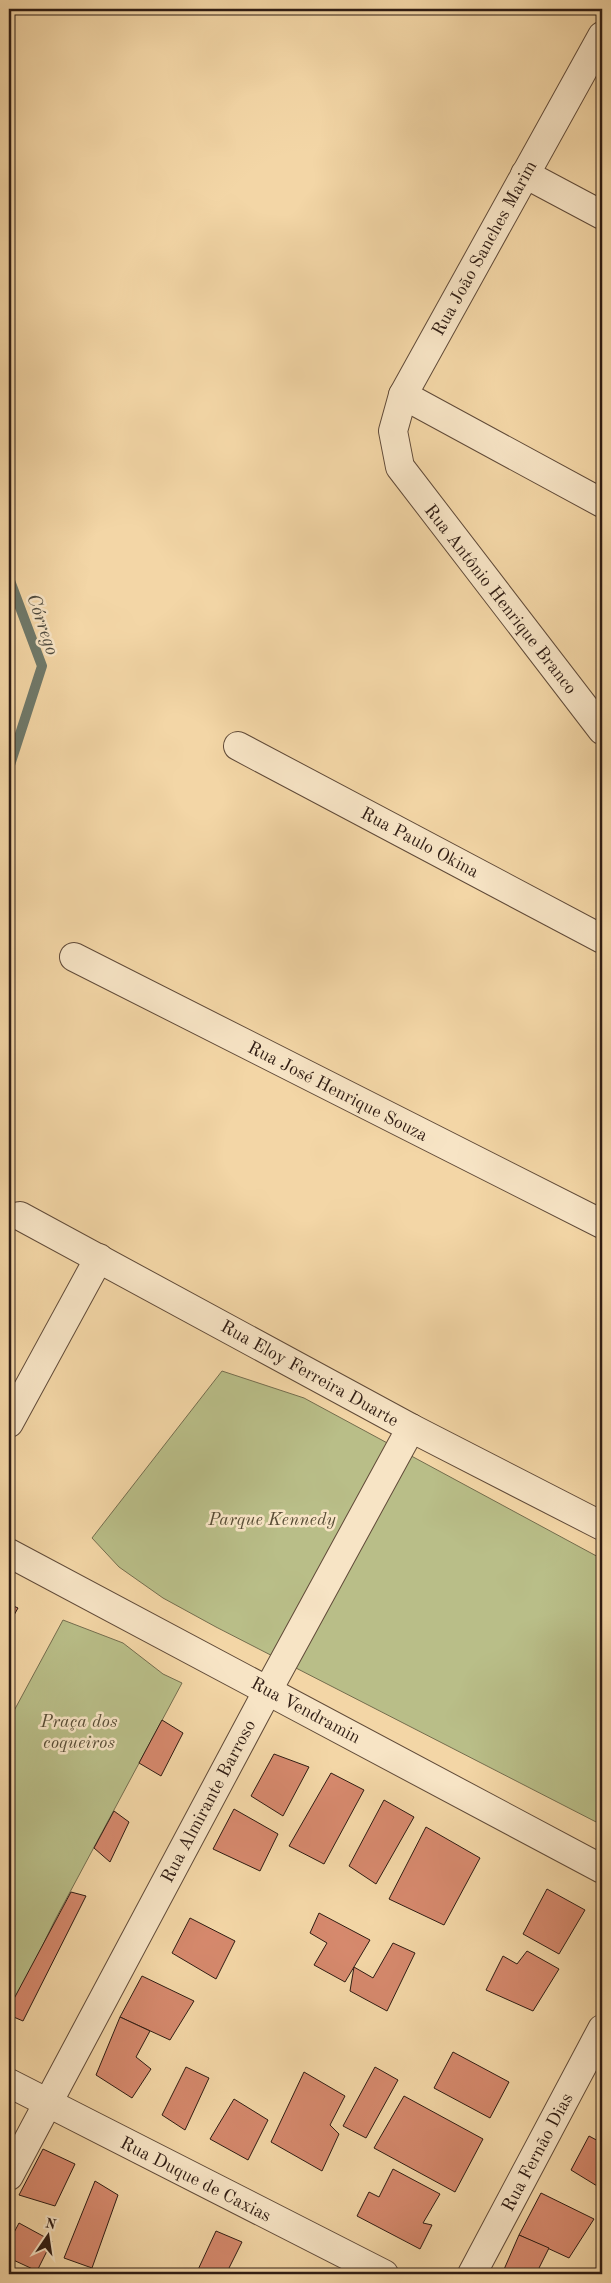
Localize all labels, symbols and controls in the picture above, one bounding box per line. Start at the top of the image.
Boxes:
street label: Rua João Sanches Marim [429,158,540,339]
street label: Rua Antônio Henrique Branco [421,501,580,698]
water label: Córrego [22,592,61,658]
street label: Rua Paulo Okina [358,804,482,882]
street label: Rua José Henrique Souza [245,1039,430,1145]
street label: Rua Eloy Ferreira Duarte [218,1317,401,1430]
park label: Parque Kennedy [207,1511,336,1529]
street label: Rua Vendramin [248,1675,363,1747]
park label: Praça dos coqueiros [40,1713,118,1752]
street label: Rua Almirante Barroso [158,1717,259,1886]
street label: Rua Fernão Dias [499,2090,577,2215]
street label: Rua Duque de Caxias [117,2134,274,2226]
north arrow [22,2210,72,2260]
text: N [44,2216,58,2232]

